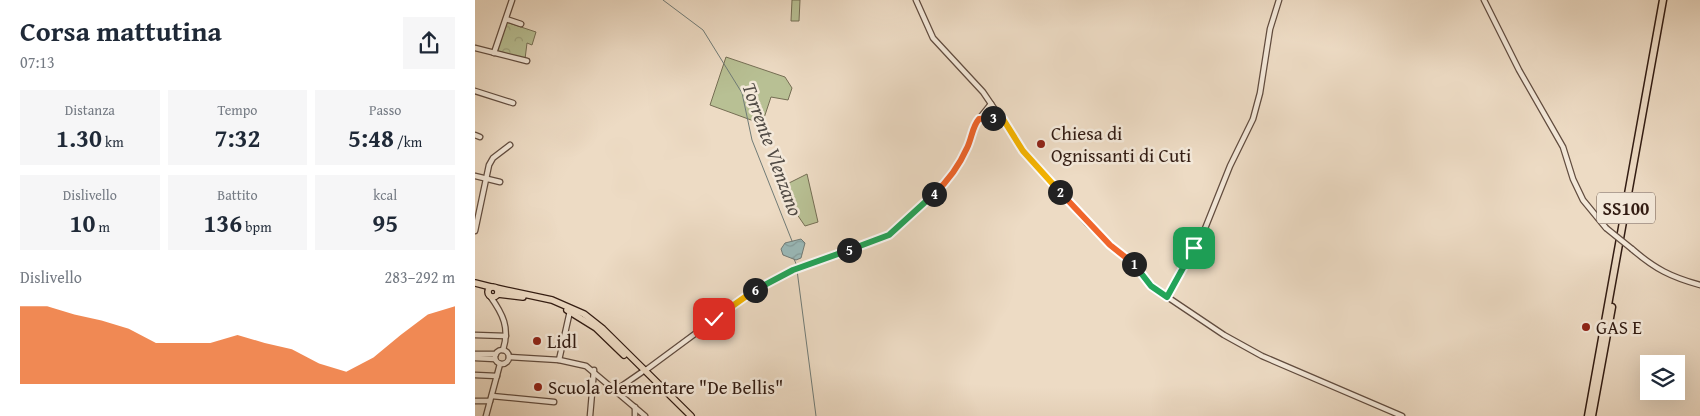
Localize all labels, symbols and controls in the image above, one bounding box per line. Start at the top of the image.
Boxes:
text: Corsa mattutina [20,10,222,51]
button: share [403,17,455,69]
text: 07:13 [20,50,55,74]
water label: Torrente Vlenzano [735,78,811,220]
text: Distanza [65,100,115,120]
text: Tempo [217,100,258,120]
text: Passo [369,100,401,120]
pin: 3 [981,106,1005,130]
text: 3 [990,108,997,128]
place label: Chiesa di Ognissanti di Cuti [1051,119,1191,169]
text: 1.30 [56,120,102,156]
text: 7:32 [215,120,260,156]
text: 5:48 [348,120,394,156]
text: km [102,132,124,152]
text: /km [394,132,422,152]
marker: Chiesa di Ognissanti di Cuti [1035,138,1047,150]
pin: 2 [1047,180,1073,204]
pin: 4 [921,182,947,206]
text: 2 [1057,182,1064,202]
text: 4 [931,184,938,204]
text: Dislivello [63,185,117,205]
text: Battito [217,185,258,205]
text: kcal [373,185,397,205]
road number: SS100 [1597,192,1655,224]
text: 10 [70,205,96,241]
text: 136 [203,205,242,241]
text: 95 [372,205,398,241]
text: m [96,217,110,237]
text: bpm [242,217,272,237]
pin [1173,227,1215,269]
icon: arrive [1180,234,1208,262]
pin: 5 [837,238,861,262]
text: 5 [846,240,853,260]
pin: 1 [1121,252,1147,276]
text: 1 [1131,254,1138,274]
text: Dislivello [20,265,82,289]
text: 283–292 m [385,265,455,289]
pin: 6 [743,278,767,302]
text: 6 [752,280,759,300]
pin [693,298,735,340]
icon: check [700,305,728,333]
place label: GAS E [1596,313,1642,341]
marker: GAS E [1580,321,1592,333]
place label: Lidl [547,327,577,355]
marker: Lidl [531,335,543,347]
map controls [1640,355,1685,400]
button: layers [1640,355,1685,400]
place label: Scuola elementare "De Bellis" [548,373,783,401]
marker: Scuola elementare "De Bellis" [532,381,544,393]

